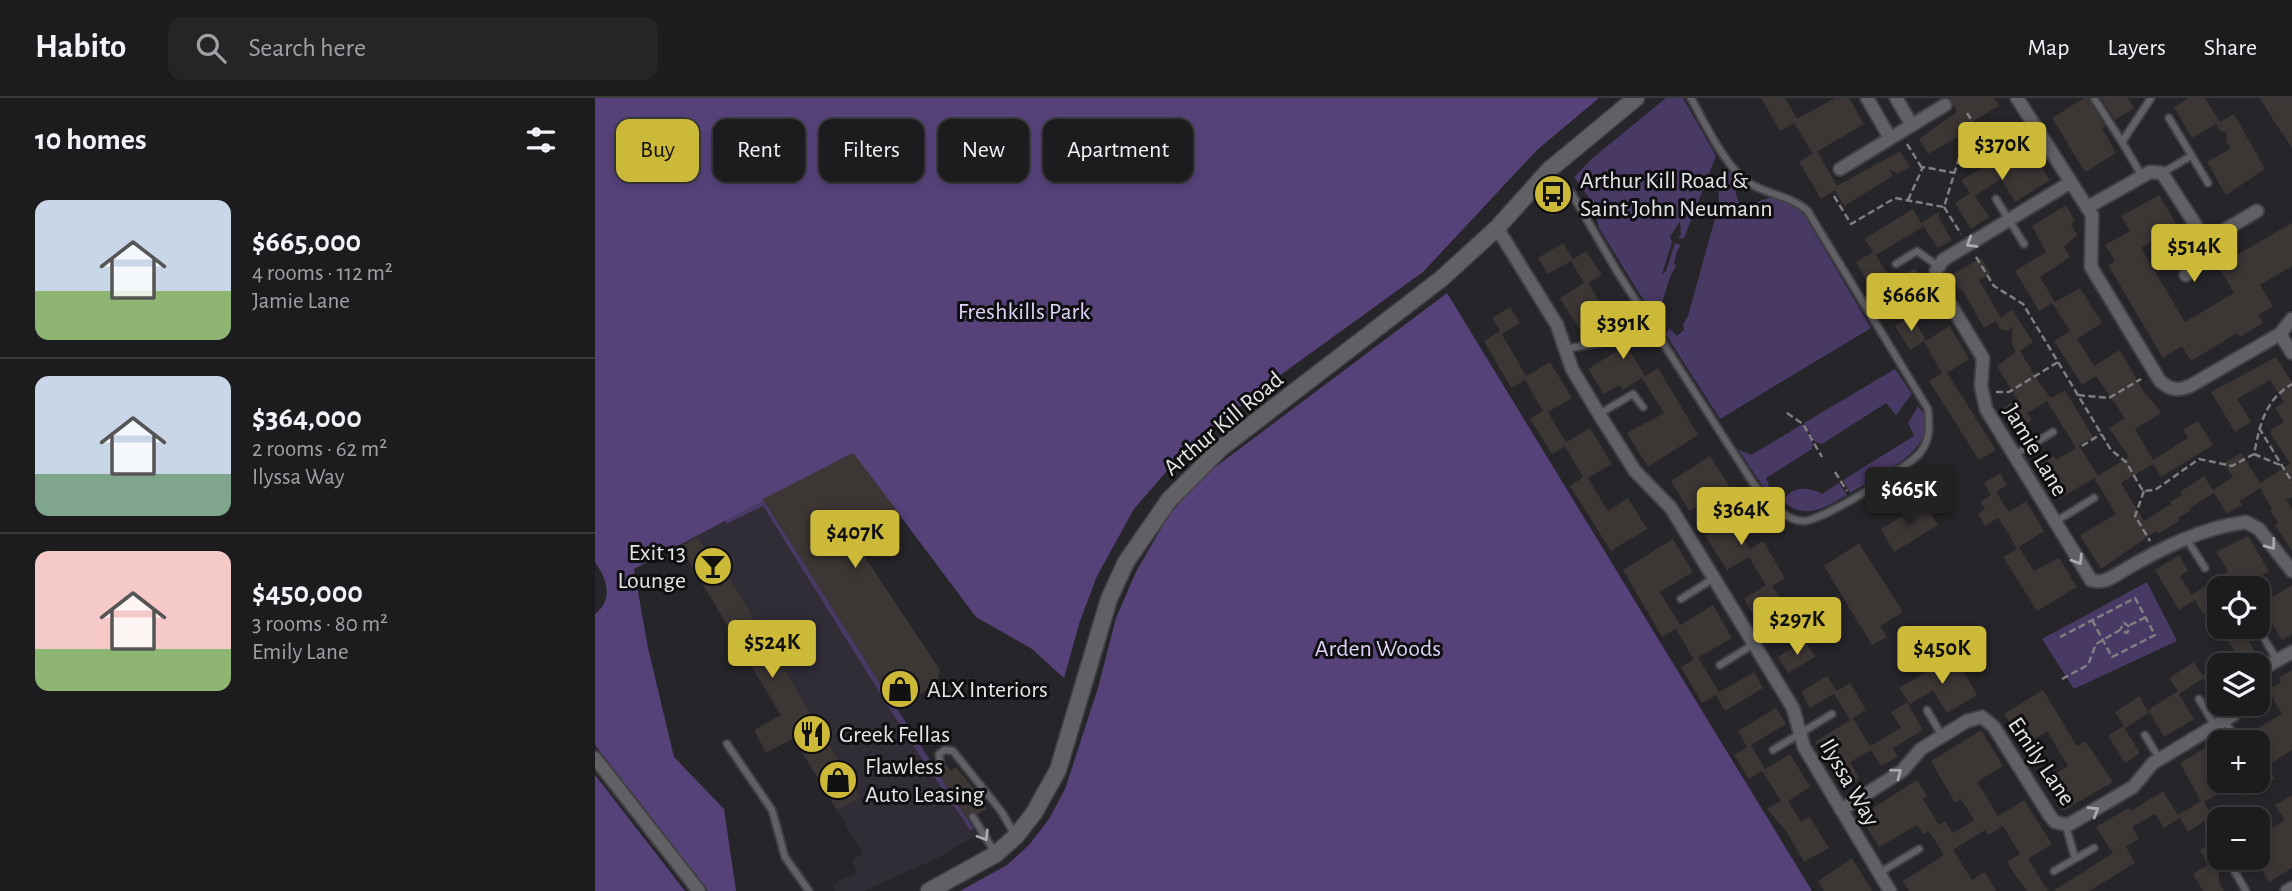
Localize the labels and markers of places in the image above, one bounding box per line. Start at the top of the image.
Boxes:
pin: $370K [1953,122,2051,182]
place label: Arthur Kill Road & Saint John Neumann [1580,169,1773,221]
bus stop icon: Arthur Kill Road & Saint John Neumann [1532,173,1574,215]
pin: $514K [2145,225,2243,284]
pin: $666K [1862,274,1960,333]
pin: $391K [1574,302,1672,361]
pin: $665K [1860,468,1958,527]
pin: $364K [1692,488,1790,547]
pin: $407K [806,510,904,570]
place label: Exit 13 Lounge [617,541,686,593]
bar icon: Exit 13 Lounge [692,545,734,587]
pin: $297K [1748,598,1846,657]
pin: $524K [723,620,821,680]
pin: $450K [1893,626,1991,686]
shop icon: ALX Interiors [879,668,921,710]
place label: ALX Interiors [927,678,1048,702]
restaurant icon: Greek Fellas [791,713,833,755]
place label: Greek Fellas [839,723,950,747]
place label: Flawless Auto Leasing [865,755,985,807]
shop icon: Flawless Auto Leasing [817,759,859,801]

